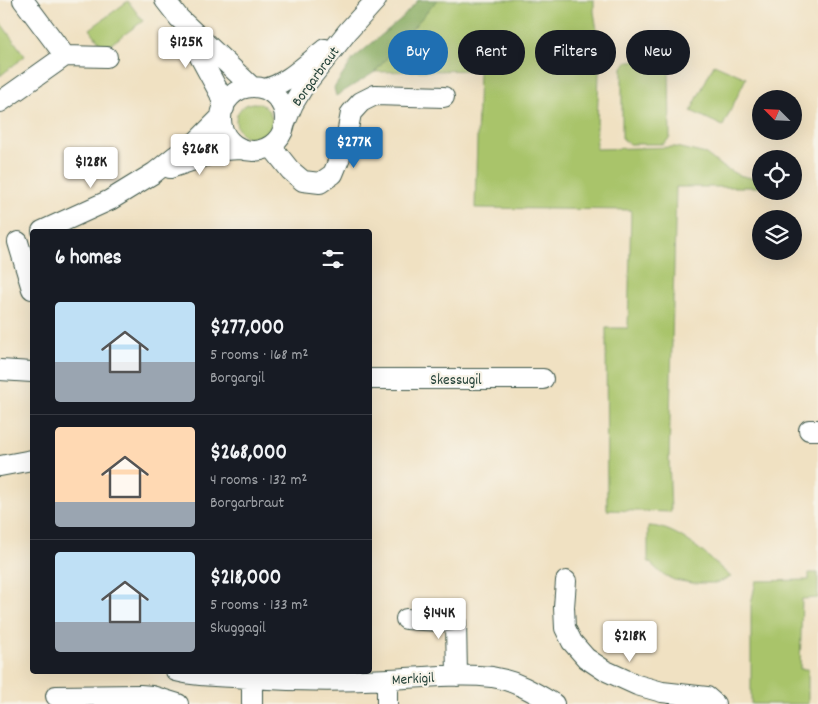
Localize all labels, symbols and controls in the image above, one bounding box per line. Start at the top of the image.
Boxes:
pin: $125K [151,27,221,69]
chip: Buy [388,30,448,75]
chip: Rent [458,30,525,75]
chip: Filters [535,30,616,75]
chip: New [626,30,690,75]
text: $125K [169,31,203,54]
street label: Borgarbraut [287,42,346,112]
north arrow [752,90,802,140]
map controls [752,90,802,260]
pin: $277K [319,126,389,169]
text: $277K [337,131,371,154]
pin: $268K [165,134,235,176]
text: $268K [182,138,218,161]
pin: $128K [56,146,126,189]
button: locate [752,150,802,200]
text: $128K [75,151,107,174]
button: layers [752,210,802,260]
text: 6 homes [55,244,122,274]
icon: filters [319,245,347,273]
text: $277,000 [210,314,284,344]
icon: home [95,322,155,382]
text: 5 rooms · 168 m² [210,344,308,367]
text: Borgargil [210,367,265,390]
street label: Skessugil [430,370,482,392]
text: $268,000 [210,439,287,469]
icon: home [95,447,155,507]
text: 4 rooms · 132 m² [210,469,307,492]
text: Borgarbraut [210,492,284,515]
text: $218,000 [210,564,281,594]
icon: home [95,572,155,632]
text: 5 rooms · 133 m² [210,594,308,617]
pin: $144K [404,598,474,640]
text: $144K [423,602,455,625]
text: Skuggagil [210,617,266,640]
pin: $218K [595,620,665,663]
text: $218K [614,625,646,648]
street label: Merkigil [391,668,435,692]

